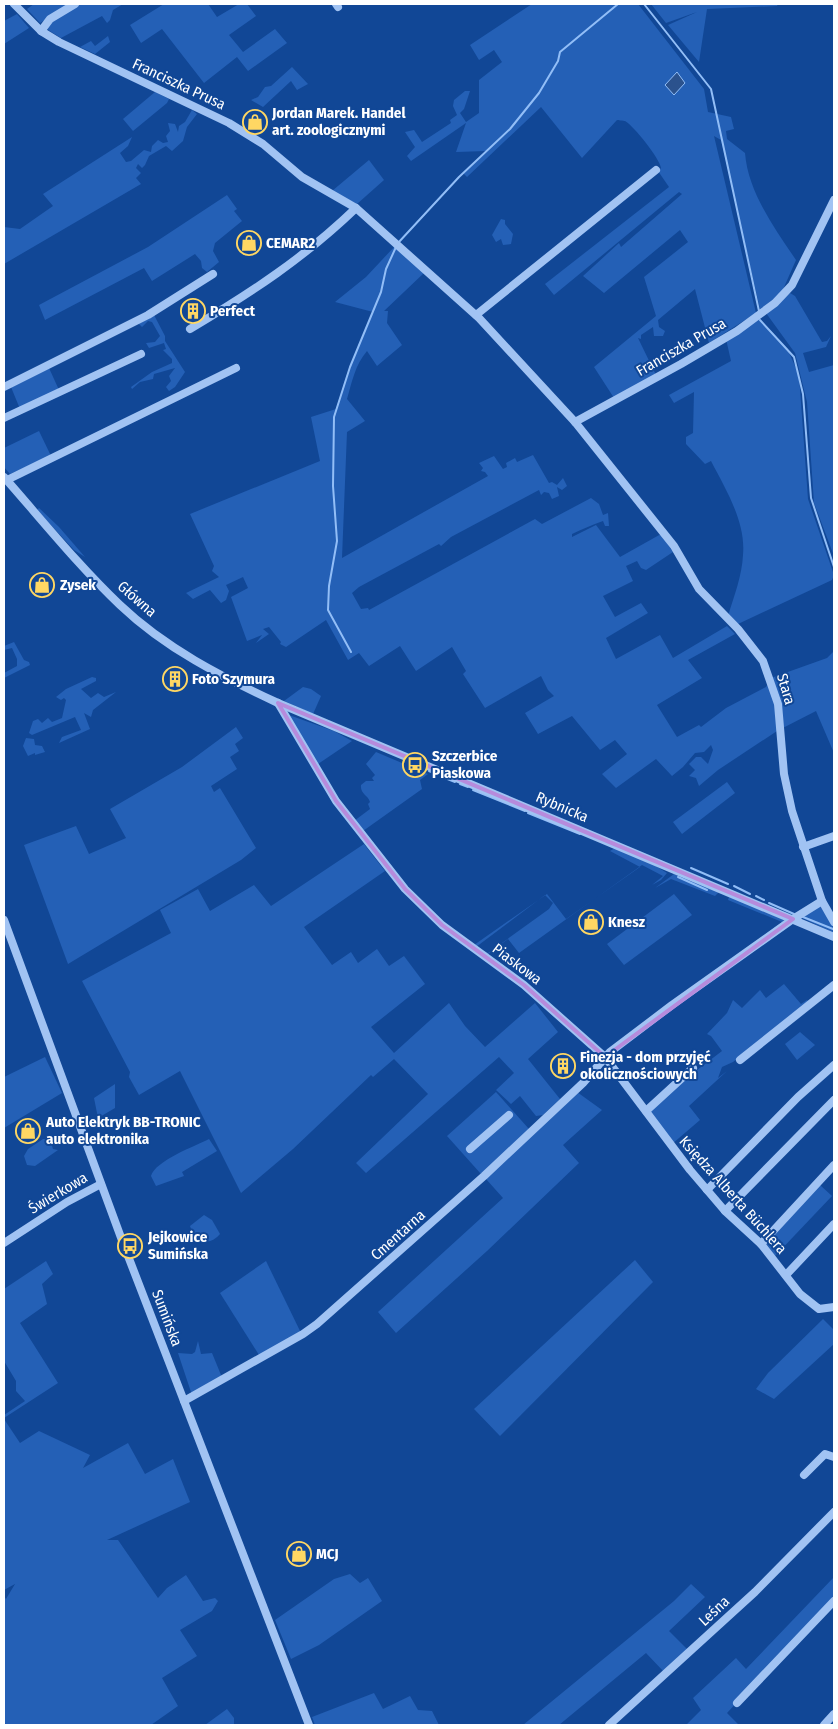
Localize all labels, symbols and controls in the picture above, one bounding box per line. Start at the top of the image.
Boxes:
street label: Franciszka Prusa [130,55,228,113]
place label: Jordan Marek. Handel art. zoologicznymi [271,104,406,139]
shop icon: Jordan Marek. Handel art. zoologicznymi [242,109,268,135]
shop icon: CEMAR2 [236,230,262,256]
place label: CEMAR2 [266,234,315,252]
building icon: Perfect [180,298,206,324]
place label: Perfect [210,302,256,320]
street label: Franciszka Prusa [633,314,729,380]
shop icon: Zysek [29,572,55,598]
place label: Zysek [60,576,96,594]
street label: Główna [114,577,160,621]
building icon: Foto Szymura [162,666,188,692]
place label: Foto Szymura [192,670,276,688]
street label: Stara [773,671,799,707]
place label: Szczerbice Piaskowa [432,747,498,782]
bus stop icon: Szczerbice Piaskowa [402,752,428,778]
street label: Rybnicka [533,788,591,826]
shop icon: Knesz [578,909,604,935]
place label: Knesz [608,913,646,931]
street label: Piaskowa [489,940,545,988]
place label: Finezja - dom przyjęć okolicznościowych [580,1048,711,1083]
building icon: Finezja - dom przyjęć okolicznościowych [550,1053,576,1079]
place label: Auto Elektryk BB-TRONIC auto elektronika [45,1113,201,1148]
shop icon: Auto Elektryk BB-TRONIC auto elektronika [15,1118,41,1144]
street label: Księdza Alberta Büchlera [675,1132,791,1258]
street label: Świerkowa [25,1168,91,1218]
street label: Cmentarna [367,1206,429,1264]
place label: Jejkowice Sumińska [147,1228,209,1263]
bus stop icon: Jejkowice Sumińska [117,1233,143,1259]
street label: Sumińska [148,1287,186,1349]
shop icon: MCJ [286,1541,312,1567]
place label: MCJ [316,1545,339,1563]
street label: Leśna [695,1592,733,1630]

